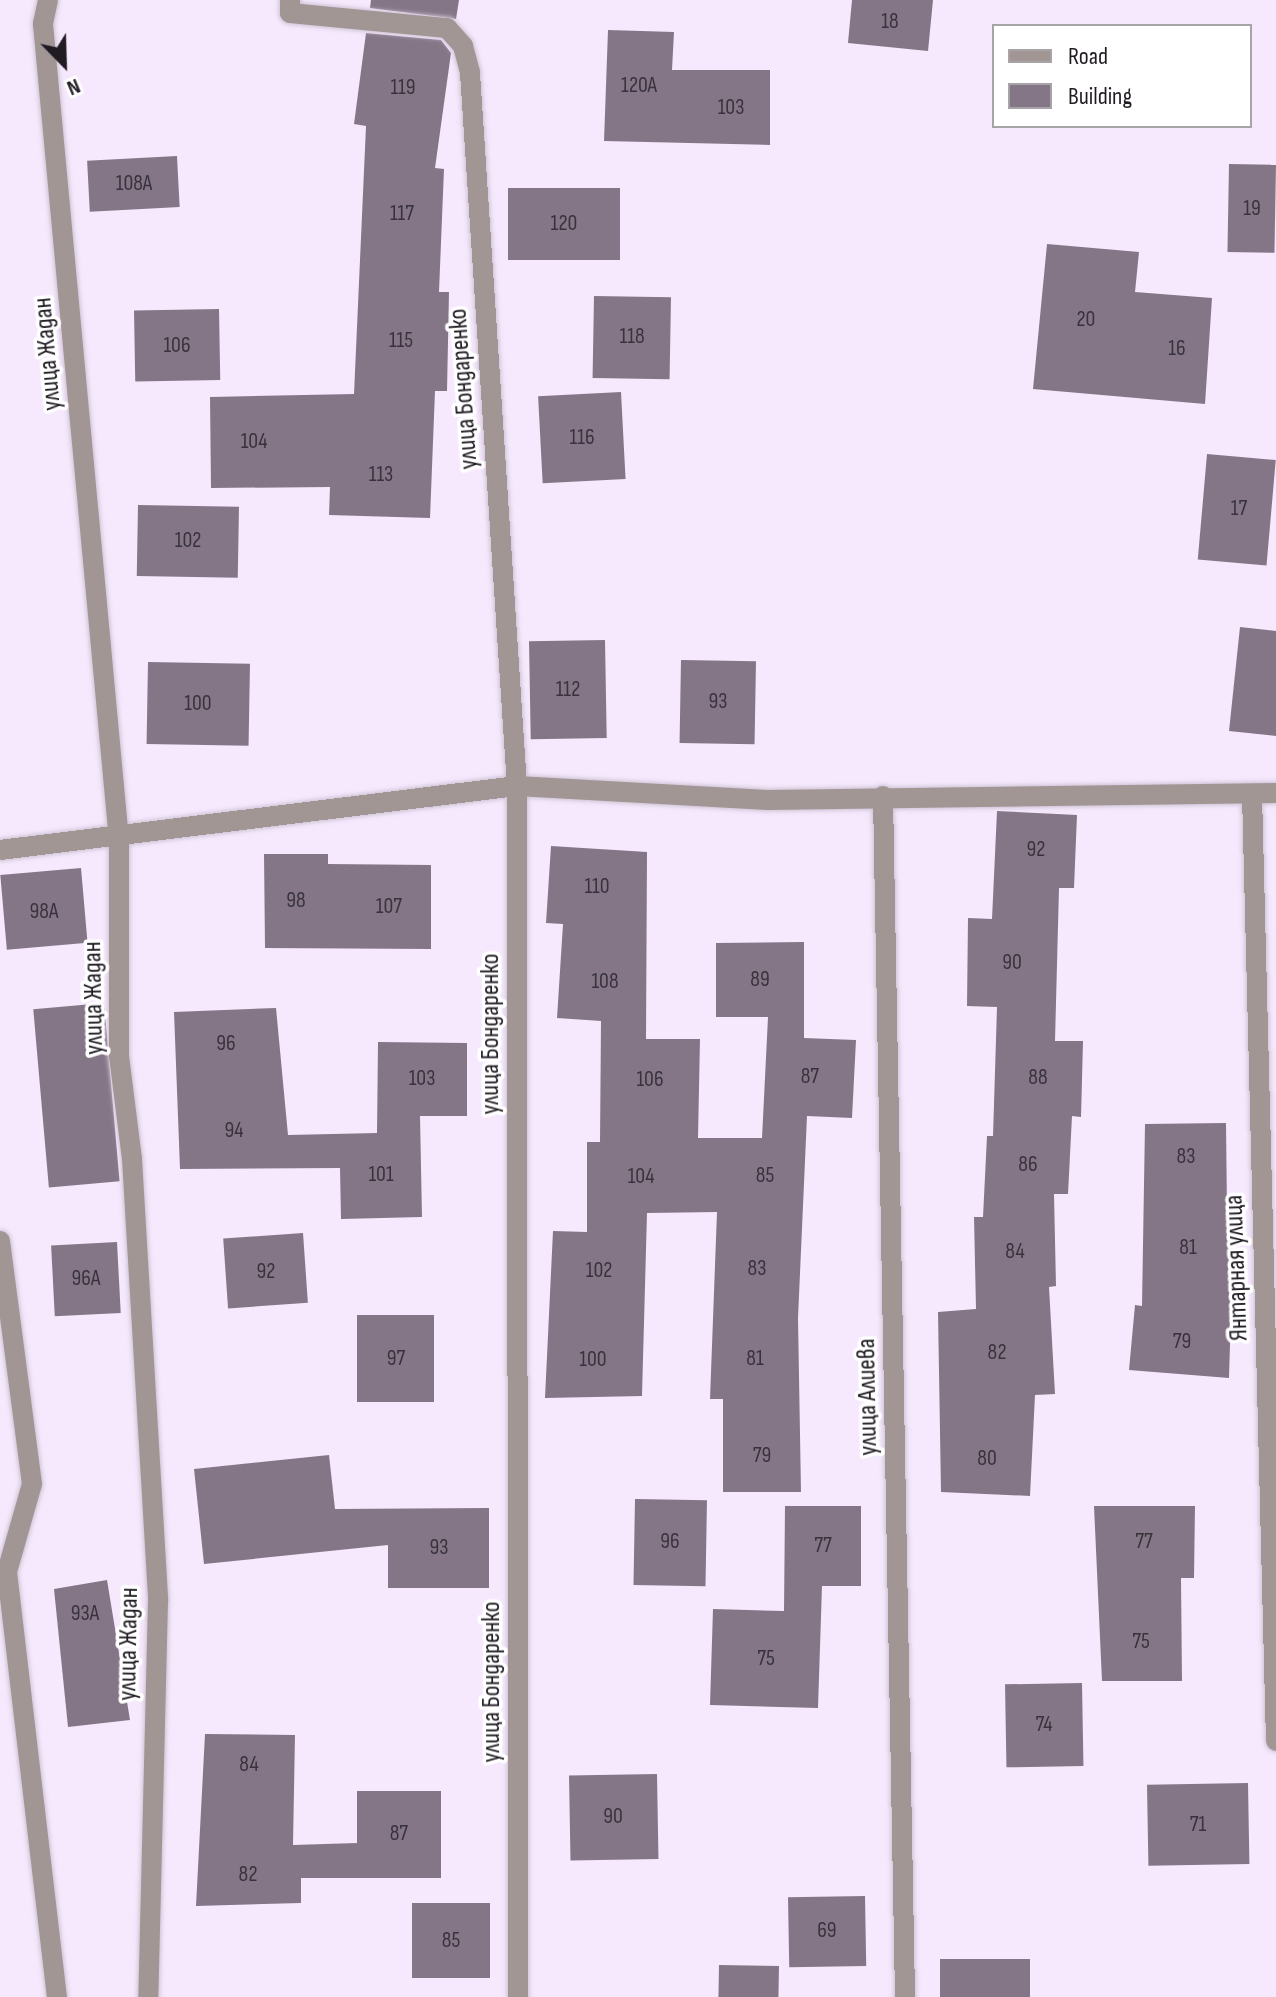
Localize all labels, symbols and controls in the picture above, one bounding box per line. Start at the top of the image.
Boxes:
house number: 18 [881,9,899,35]
north arrow [24,24,104,104]
legend [992,24,1252,128]
text: Road [1068,42,1108,71]
text: N [63,72,84,101]
house number: 120А [621,73,657,99]
house number: 119 [390,75,416,101]
text: Building [1068,82,1132,111]
house number: 103 [718,95,744,121]
house number: 108А [116,171,152,197]
house number: 19 [1243,196,1261,222]
house number: 117 [390,201,414,227]
house number: 120 [551,211,577,237]
street label: улица Жадан [28,296,68,412]
house number: 20 [1077,307,1095,333]
street label: улица Бондаренко [443,308,485,470]
house number: 118 [619,324,645,350]
house number: 115 [389,328,413,354]
house number: 106 [163,333,191,359]
house number: 16 [1168,336,1186,362]
house number: 116 [569,425,595,451]
house number: 104 [241,429,267,455]
house number: 113 [369,462,393,488]
house number: 17 [1231,496,1247,522]
house number: 102 [175,528,201,554]
house number: 112 [556,677,580,703]
house number: 93 [709,689,727,715]
house number: 100 [184,691,212,717]
house number: 92 [1027,837,1045,863]
house number: 110 [584,874,610,900]
house number: 98 [286,888,306,914]
house number: 107 [376,894,402,920]
house number: 98А [30,899,58,925]
street label: улица Жадан [77,941,111,1055]
house number: 90 [1002,950,1022,976]
street label: улица Бондаренко [475,953,507,1115]
house number: 89 [750,967,770,993]
house number: 108 [591,969,619,995]
house number: 96 [216,1031,236,1057]
house number: 87 [801,1064,819,1090]
house number: 88 [1028,1065,1048,1091]
house number: 103 [409,1066,435,1092]
house number: 106 [636,1067,664,1093]
house number: 94 [225,1118,243,1144]
house number: 83 [1177,1144,1195,1170]
house number: 86 [1018,1152,1038,1178]
house number: 101 [368,1162,394,1188]
house number: 85 [756,1163,774,1189]
house number: 104 [628,1164,654,1190]
street label: Янтарная улица [1219,1194,1255,1342]
house number: 81 [1179,1235,1197,1261]
house number: 84 [1005,1239,1025,1265]
house number: 83 [748,1256,766,1282]
house number: 102 [586,1258,612,1284]
house number: 92 [257,1259,275,1285]
house number: 96А [72,1266,100,1292]
house number: 79 [1173,1329,1191,1355]
street label: улица Алиева [851,1338,885,1456]
house number: 82 [987,1340,1007,1366]
house number: 97 [387,1346,405,1372]
house number: 81 [746,1346,764,1372]
house number: 100 [579,1347,607,1373]
house number: 79 [753,1443,771,1469]
house number: 80 [977,1446,997,1472]
house number: 96 [660,1529,680,1555]
house number: 77 [1135,1529,1153,1555]
house number: 77 [814,1533,832,1559]
house number: 93 [430,1535,448,1561]
street label: улица Жадан [112,1587,146,1701]
house number: 93А [71,1601,99,1627]
street label: улица Бондаренко [476,1601,508,1763]
house number: 75 [1132,1629,1150,1655]
house number: 75 [757,1646,775,1672]
house number: 74 [1036,1712,1052,1738]
house number: 84 [239,1752,259,1778]
house number: 90 [603,1804,623,1830]
house number: 71 [1190,1812,1206,1838]
house number: 87 [390,1821,408,1847]
house number: 82 [238,1862,258,1888]
house number: 69 [817,1918,837,1944]
house number: 85 [442,1928,460,1954]

